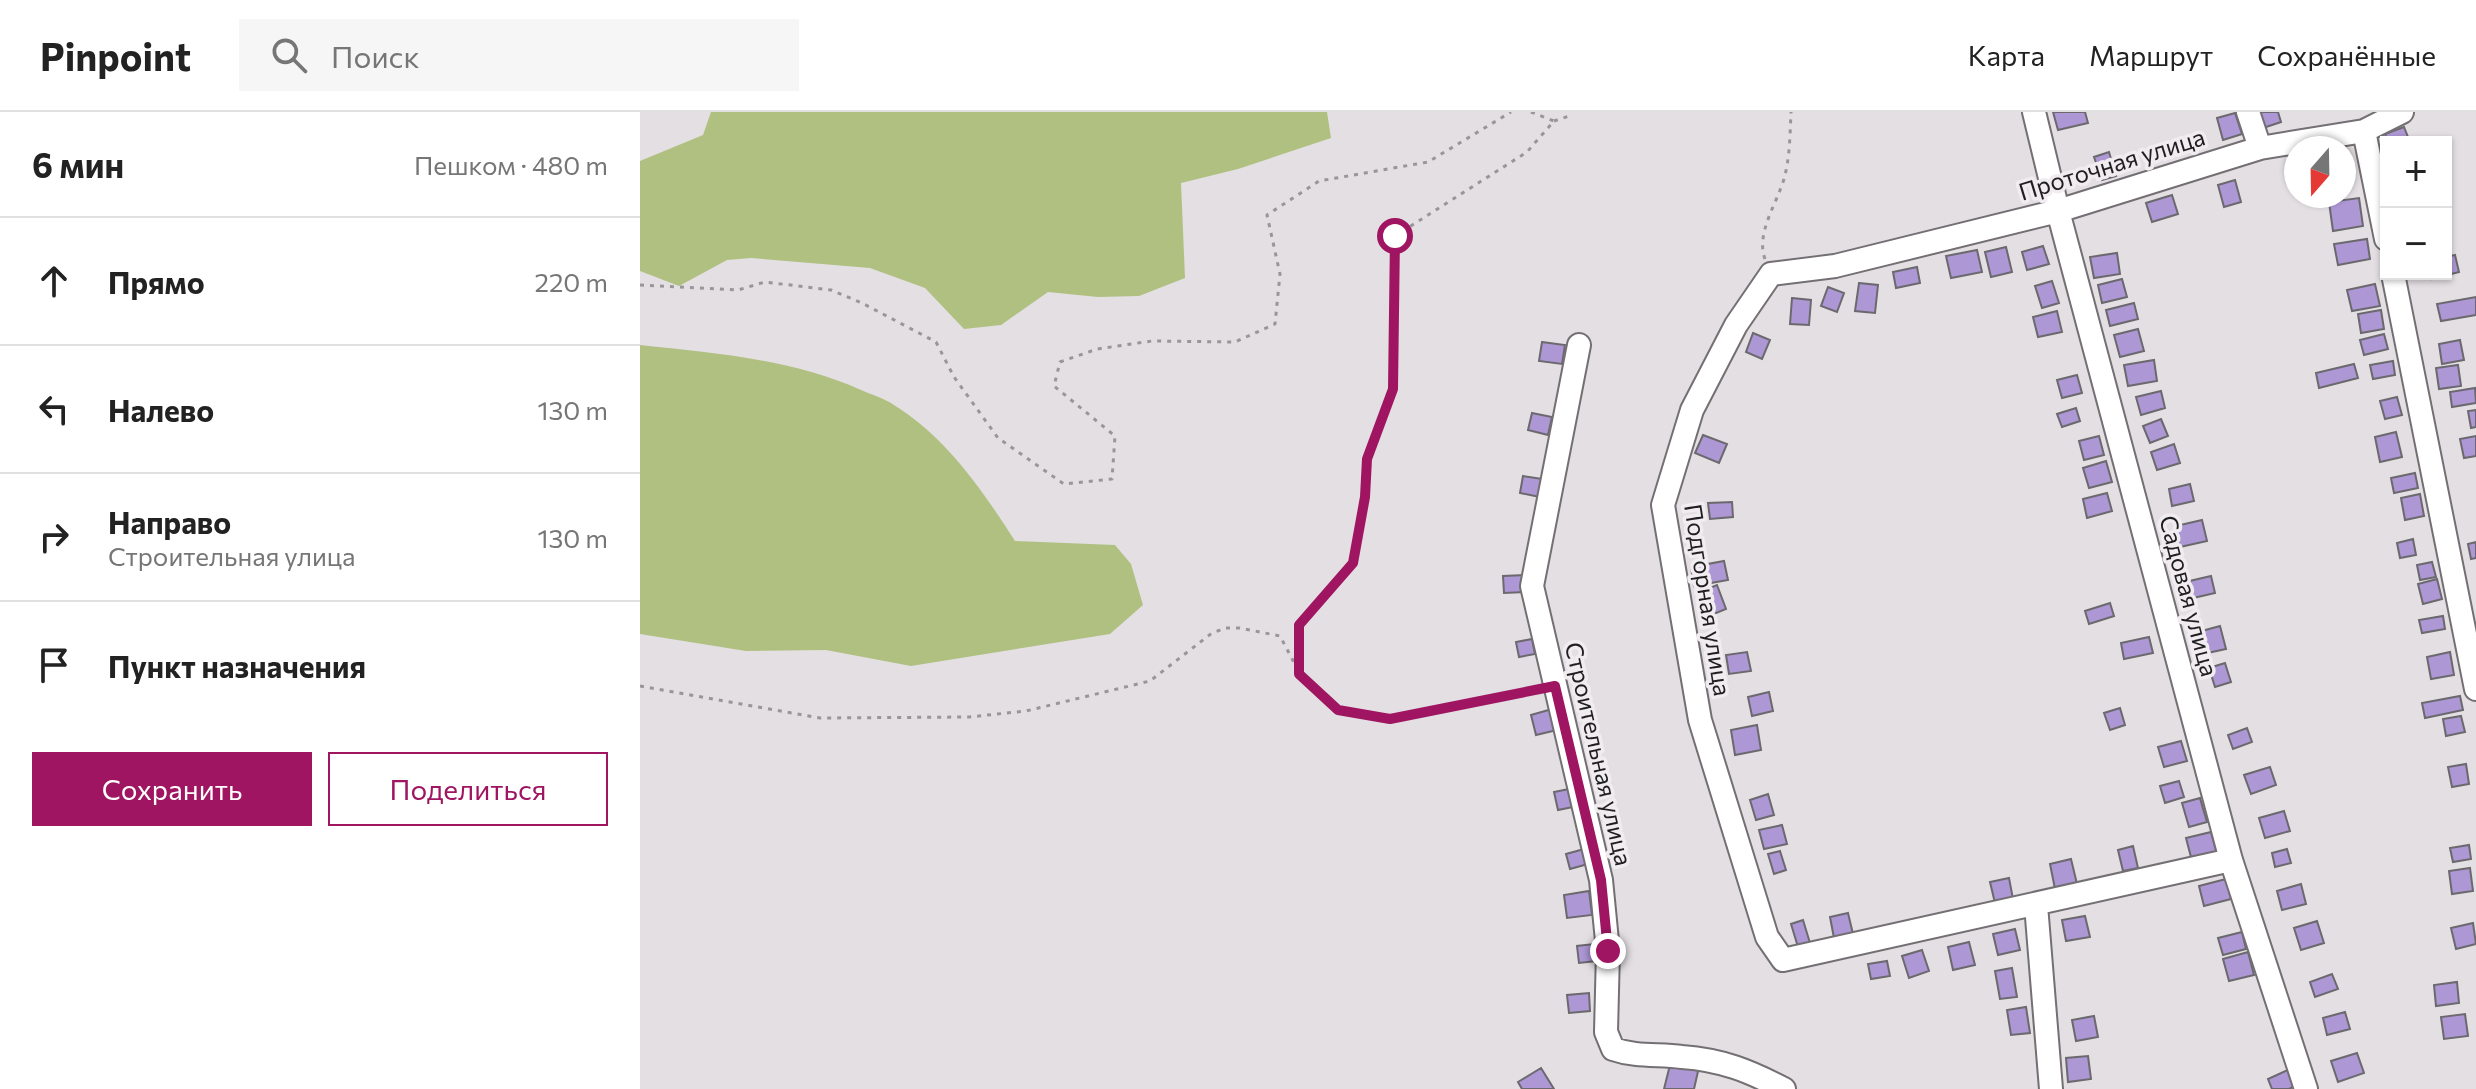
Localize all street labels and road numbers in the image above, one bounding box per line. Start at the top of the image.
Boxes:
street label: Проточная улица [2015,121,2208,206]
street label: Подгорная улица [1679,502,1738,698]
street label: Садовая улица [2154,512,2225,679]
street label: Строительная улица [1560,639,1639,868]

